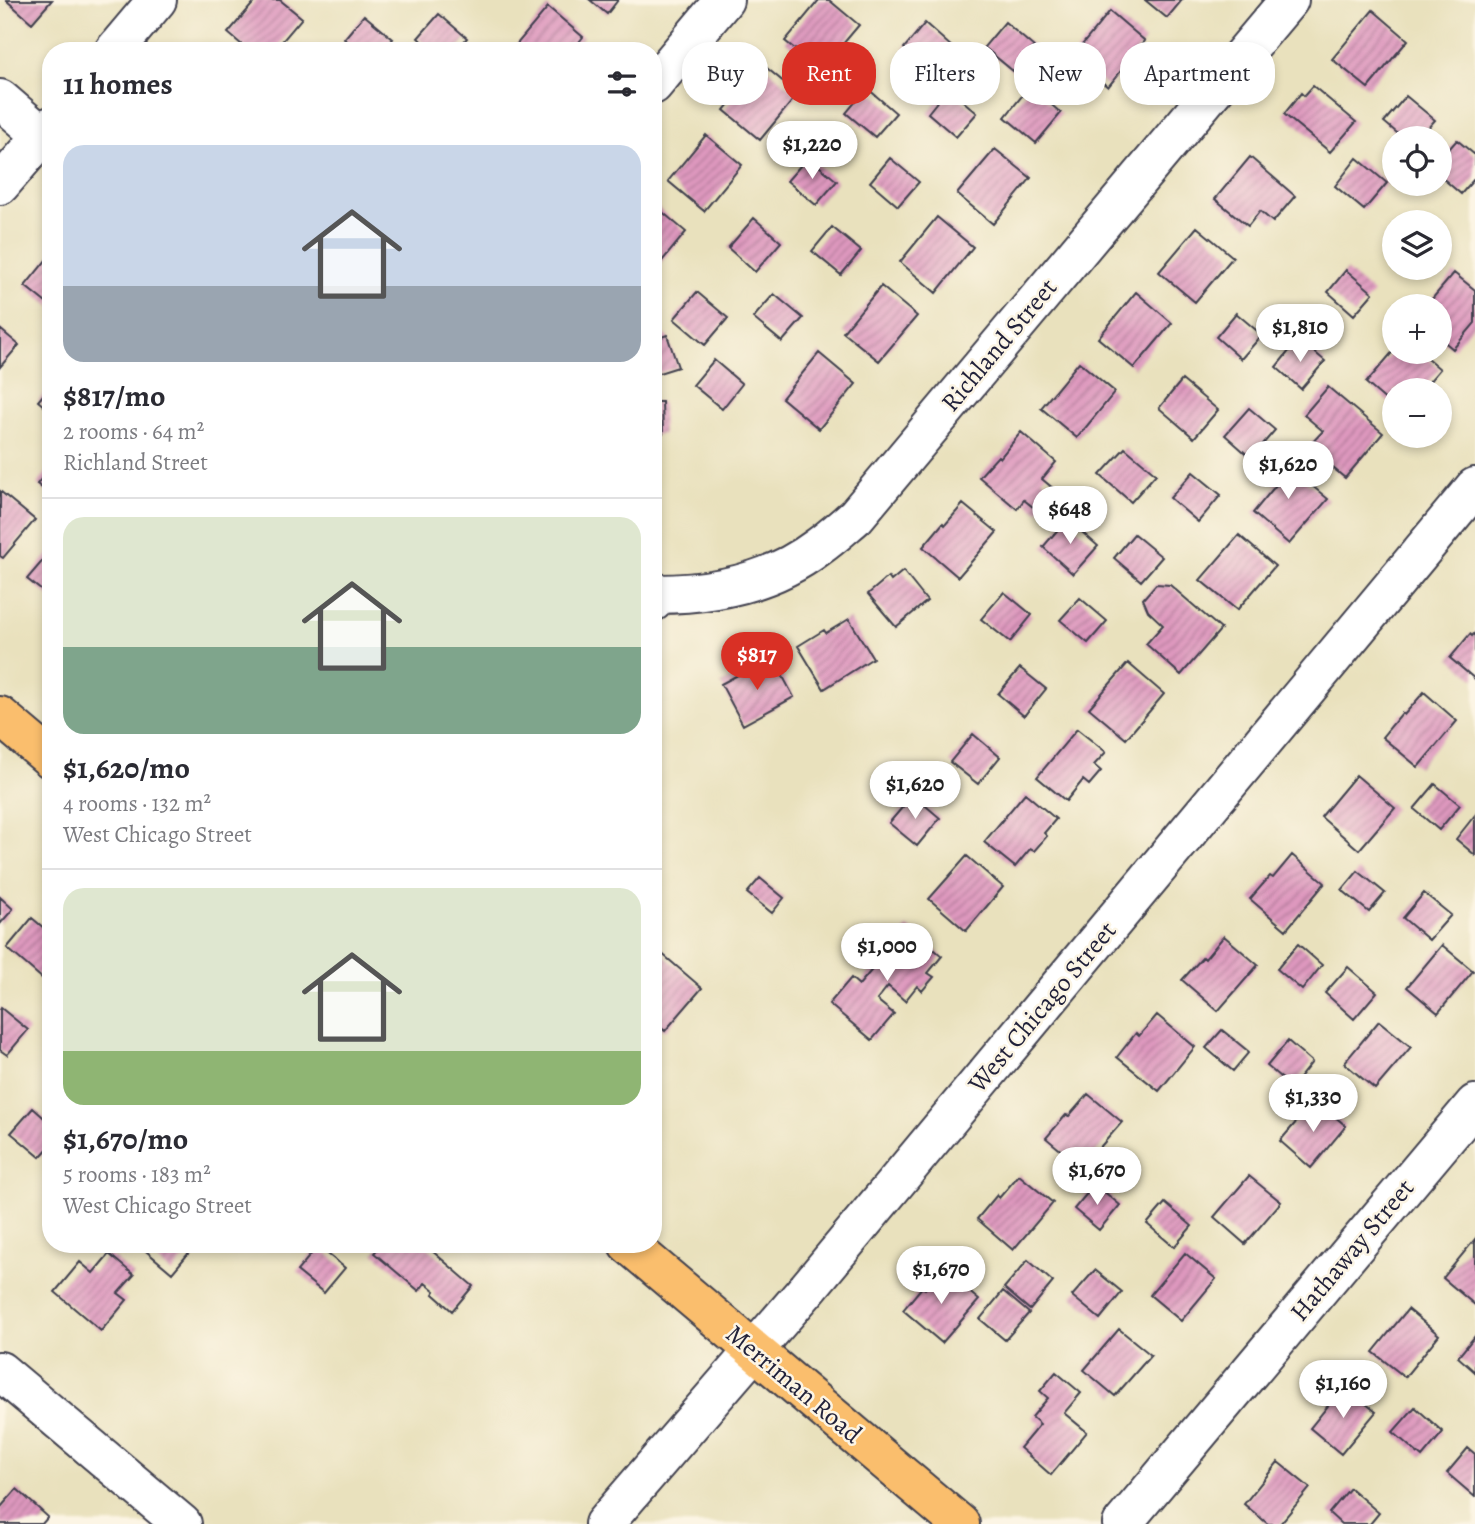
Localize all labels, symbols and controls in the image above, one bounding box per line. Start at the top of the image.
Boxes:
chip: Buy [682,42,768,105]
chip: Rent [782,42,876,105]
chip: Filters [890,42,1000,105]
chip: New [1014,42,1106,105]
chip: Apartment [1120,42,1275,105]
text: 11 homes [63,64,173,104]
icon: filters [603,65,641,103]
pin: $1,220 [755,122,869,181]
map controls [1382,126,1452,448]
button: locate [1382,126,1452,196]
text: $1,220 [783,128,841,159]
icon: home [289,191,415,317]
button: layers [1382,210,1452,280]
street label: Richland Street [933,271,1065,419]
button: + [1382,294,1452,364]
pin: $1,810 [1243,304,1357,364]
text: $1,810 [1272,311,1328,342]
text: $817/mo [63,376,165,416]
button: − [1382,378,1452,448]
text: 2 rooms · 64 m² [63,416,204,447]
pin: $1,620 [1231,442,1345,501]
text: Richland Street [63,447,208,478]
text: $1,620 [1259,448,1317,479]
pin: $648 [1029,486,1111,546]
text: $648 [1048,493,1092,524]
icon: home [289,563,415,689]
pin: $817 [716,632,798,692]
text: $817 [737,639,777,670]
text: $1,620/mo [63,748,190,788]
pin: $1,620 [858,762,972,821]
text: $1,620 [886,768,944,799]
text: 4 rooms · 132 m² [63,788,211,819]
text: West Chicago Street [63,819,252,850]
street label: West Chicago Street [959,914,1124,1101]
pin: $1,000 [830,923,944,983]
text: $1,000 [857,930,917,961]
icon: home [289,934,415,1060]
pin: $1,330 [1256,1074,1370,1134]
text: $1,330 [1285,1081,1341,1112]
text: $1,670/mo [63,1119,188,1159]
pin: $1,670 [1040,1148,1154,1207]
text: $1,670 [1068,1154,1126,1185]
text: 5 rooms · 183 m² [63,1159,211,1190]
street label: Hathaway Street [1282,1171,1422,1328]
text: West Chicago Street [63,1190,252,1221]
pin: $1,670 [884,1246,998,1306]
text: $1,670 [912,1253,970,1284]
street label: Merriman Road [719,1317,869,1451]
pin: $1,160 [1286,1360,1400,1420]
text: $1,160 [1315,1367,1371,1398]

